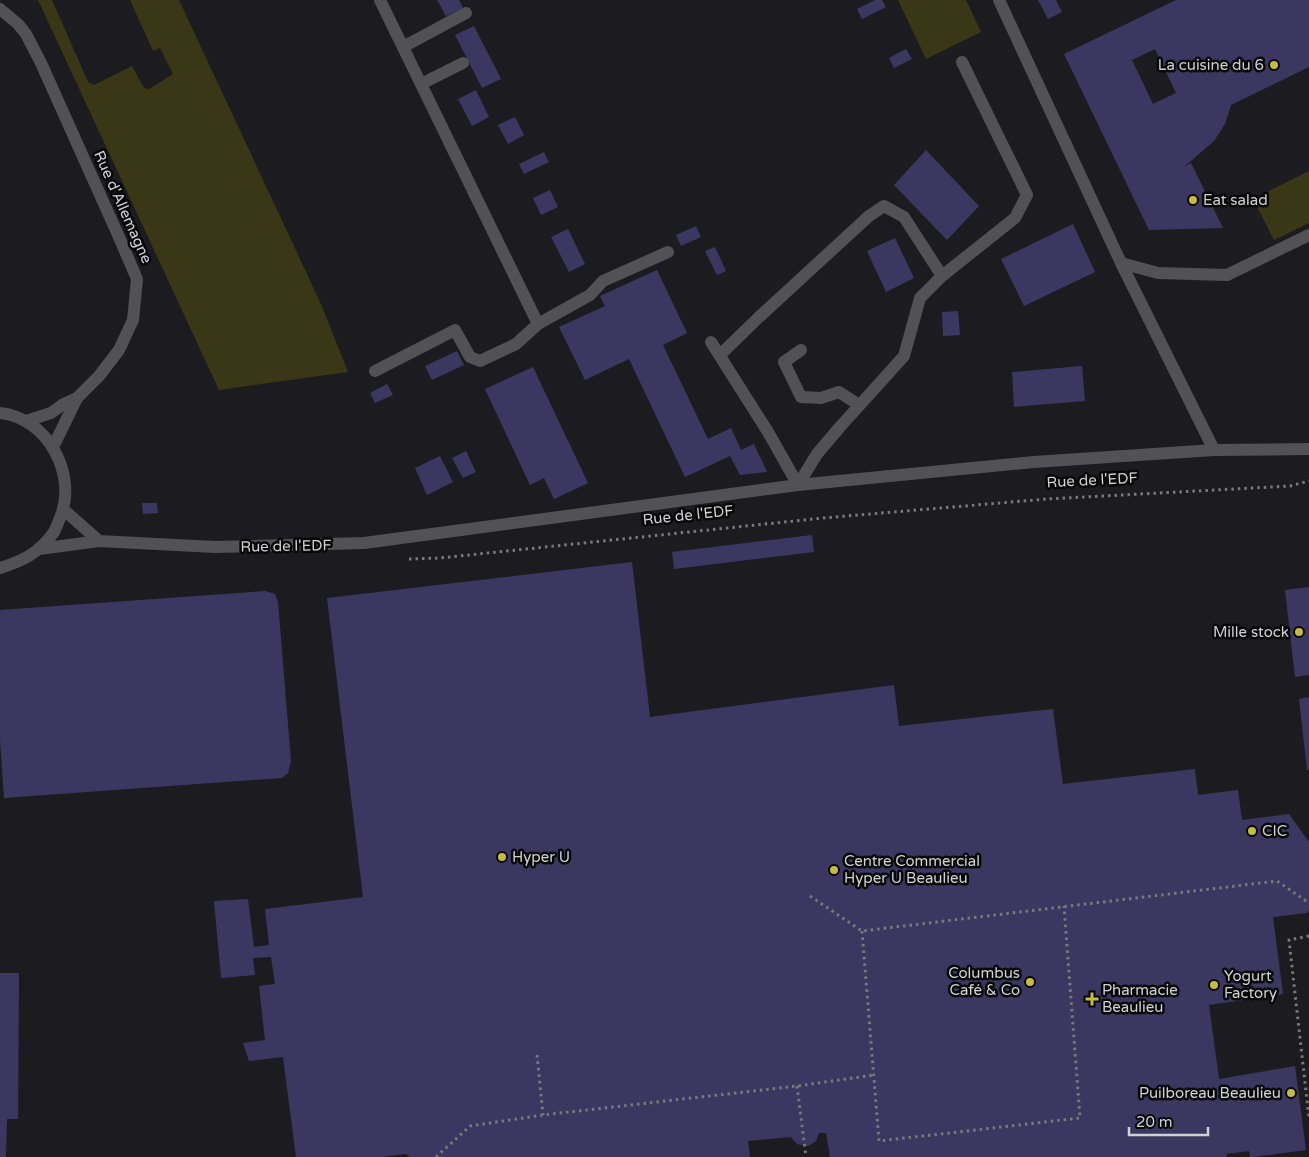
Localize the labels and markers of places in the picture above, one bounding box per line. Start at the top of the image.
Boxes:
place label: La cuisine du 6 [1158,56,1264,74]
marker: La cuisine du 6 [1268,59,1280,71]
place label: Eat salad [1203,191,1268,209]
marker: Eat salad [1187,194,1199,206]
place label: Mille stock [1213,623,1289,641]
marker: Mille stock [1293,626,1305,638]
place label: CIC [1262,822,1287,840]
marker: CIC [1246,825,1258,837]
place label: Hyper U [512,848,570,866]
marker: Hyper U [496,851,508,863]
place label: Centre Commercial Hyper U Beaulieu [844,852,980,887]
marker: Centre Commercial Hyper U Beaulieu [828,864,840,876]
place label: Columbus Café & Co [948,964,1020,999]
place label: Yogurt Factory [1224,967,1277,1002]
marker: Columbus Café & Co [1024,976,1036,988]
marker: Yogurt Factory [1208,979,1220,991]
place label: Pharmacie Beaulieu [1102,981,1178,1016]
marker: Pharmacie Beaulieu [1086,993,1098,1005]
place label: Puilboreau Beaulieu [1139,1084,1281,1102]
marker: Puilboreau Beaulieu [1285,1087,1297,1099]

